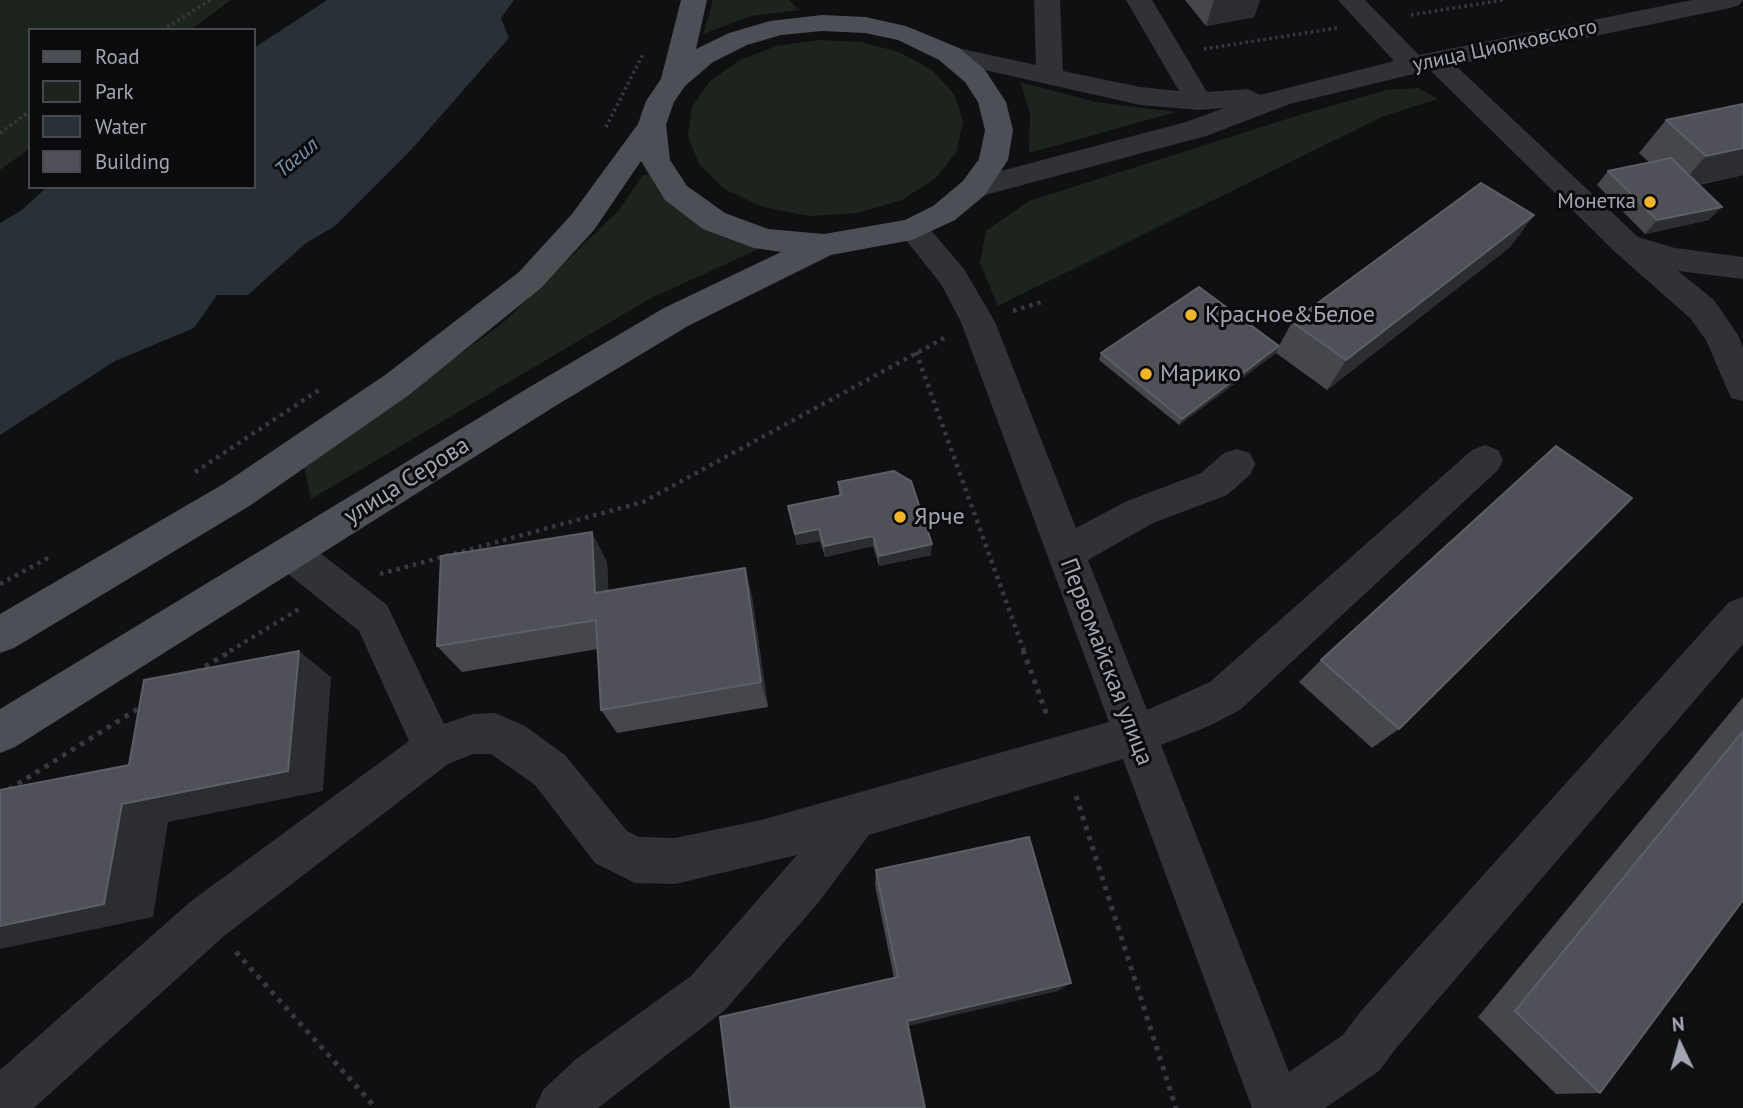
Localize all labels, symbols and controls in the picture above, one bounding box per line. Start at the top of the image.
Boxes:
street label: улица Циолковского [1411,14,1599,78]
legend [28,28,256,189]
text: Road [95,43,139,70]
text: Park [95,78,134,105]
text: Water [95,113,147,140]
water label: Тагил [270,133,324,183]
text: Building [95,148,170,175]
place label: Монетка [1557,189,1636,215]
marker: Монетка [1642,194,1658,210]
place label: Красное&Белое [1205,301,1375,329]
marker: Красное&Белое [1183,307,1199,323]
place label: Марико [1160,360,1241,388]
marker: Марико [1138,366,1154,382]
street label: улица Серова [339,431,475,531]
place label: Ярче [914,503,965,531]
marker: Ярче [892,509,908,525]
street label: Первомайская улица [1053,554,1159,770]
north arrow [1645,1010,1715,1080]
text: N [1671,1012,1685,1037]

